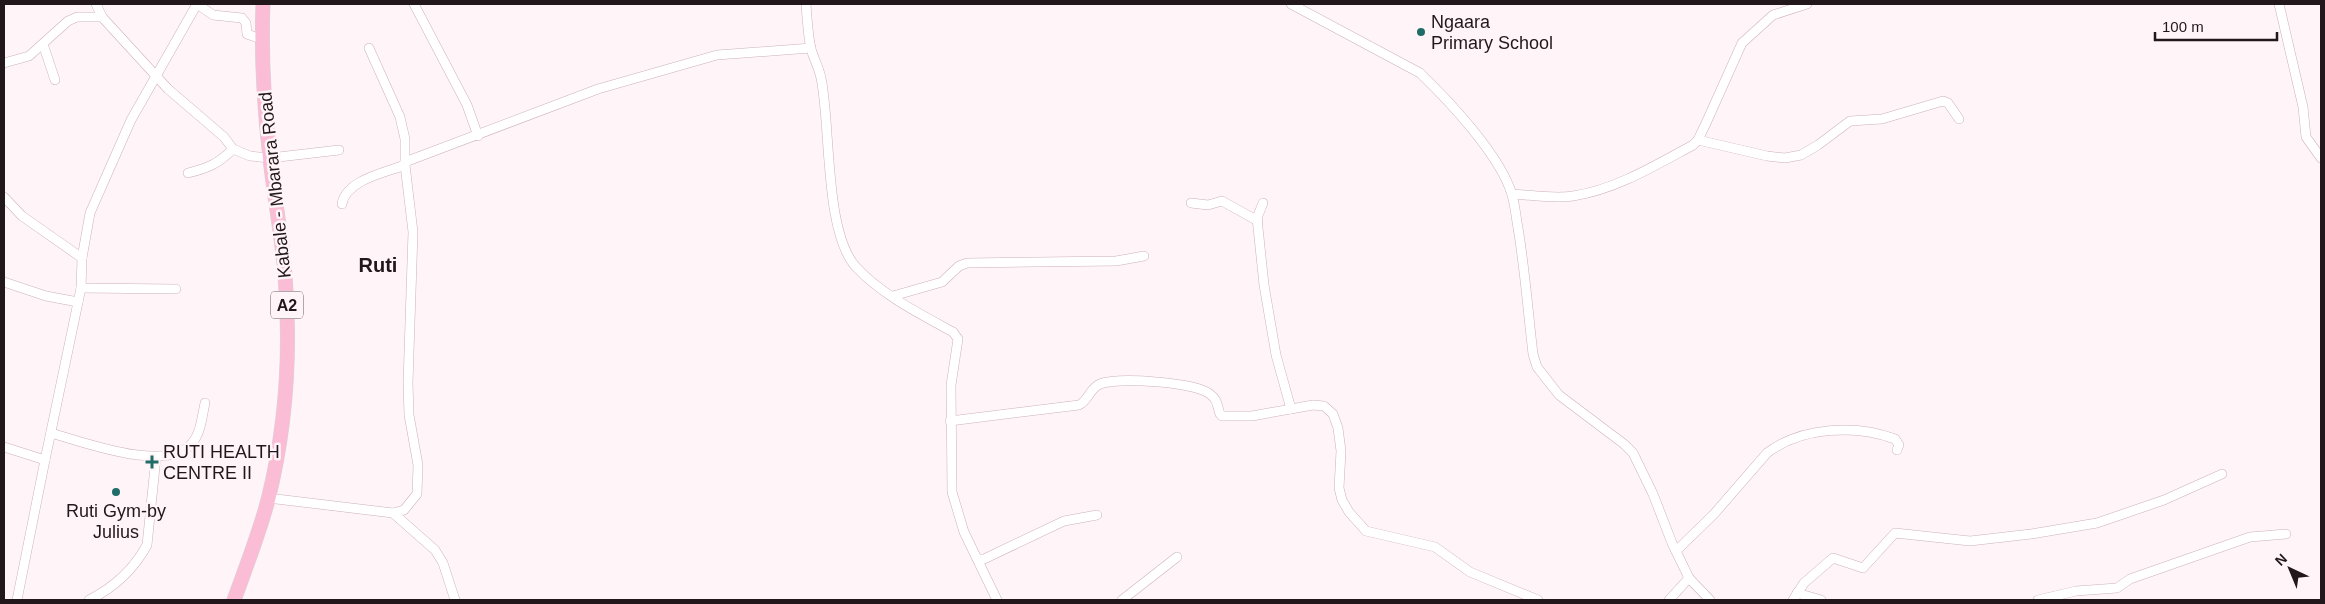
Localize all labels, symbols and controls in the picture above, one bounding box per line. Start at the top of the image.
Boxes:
scale bar [2155,10,2278,42]
place label: Ngaara Primary School [1431,12,1553,53]
text: 100 m [2162,18,2204,35]
marker: Ngaara Primary School [1415,26,1427,38]
street label: Kabale - Mbarara Road [255,91,295,279]
district label: Ruti [359,254,397,276]
road number: A2 [271,292,303,318]
place label: RUTI HEALTH CENTRE II [163,442,280,483]
marker: RUTI HEALTH CENTRE II [145,455,159,469]
marker: Ruti Gym-by Julius [110,486,122,498]
place label: Ruti Gym-by Julius [66,501,166,542]
north arrow [2265,544,2315,594]
text: N [2272,550,2290,569]

